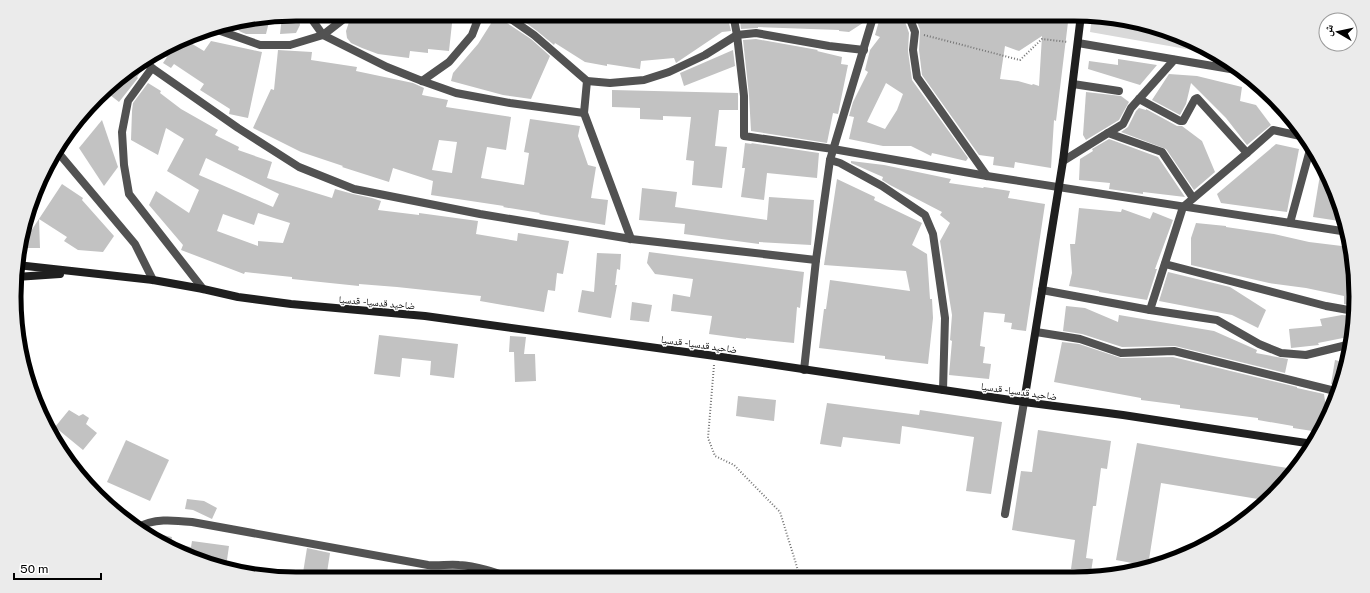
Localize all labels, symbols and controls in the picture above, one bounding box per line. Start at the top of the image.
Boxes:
north arrow [1318,12,1358,52]
text: ش [1321,23,1337,37]
street label: ضاحيد قدسيا - قدسيا [338,293,416,312]
street label: ضاحيد قدسيا - قدسيا [660,333,738,355]
street label: ضاحيد قدسيا - قدسيا [980,380,1058,402]
scale bar [14,555,101,581]
text: 50 m [20,562,48,576]

